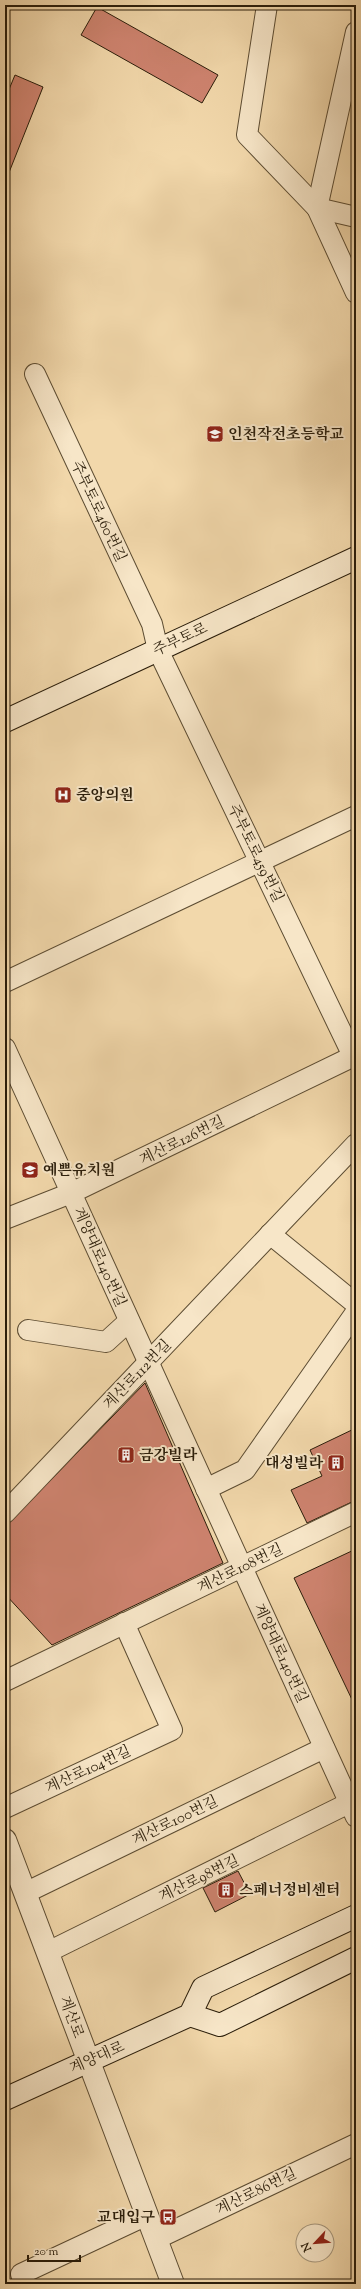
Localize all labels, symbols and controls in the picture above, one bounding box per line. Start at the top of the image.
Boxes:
school or university icon: 인천작전초등학교 [205,424,225,444]
place label: 인천작전초등학교 [228,425,344,446]
street label: 주부토로460번길 [65,457,130,566]
street label: 주부토로 [150,618,212,662]
hospital icon: 중앙의원 [53,785,73,805]
place label: 중앙의원 [76,786,134,807]
street label: 주부토로459번길 [222,801,288,906]
street label: 계산로126번길 [137,1112,229,1171]
school or university icon: 예쁜유치원 [20,1160,40,1180]
place label: 예쁜유치원 [43,1161,115,1182]
street label: 계양대로140번길 [67,1204,130,1311]
street label: 계산로112번길 [99,1335,177,1415]
building icon: 금강빌라 [116,1445,136,1465]
place label: 금강빌라 [139,1446,197,1467]
building icon: 대성빌라 [326,1453,346,1473]
place label: 대성빌라 [265,1454,324,1475]
street label: 계산로108번길 [194,1540,287,1599]
street label: 계양대로140번길 [247,1601,312,1707]
street label: 계산로104번길 [42,1741,135,1799]
street label: 계산로100번길 [129,1791,222,1851]
street label: 계산로98번길 [156,1851,243,1908]
building icon: 스페너정비센터 [216,1880,236,1900]
place label: 스페너정비센터 [239,1881,340,1902]
street label: 계산로 [53,1993,88,2042]
street label: 계양대로 [67,2037,129,2080]
street label: 계산로86번길 [213,2164,301,2221]
bus stop icon: 교대입구 [158,2207,178,2227]
place label: 교대입구 [97,2208,156,2229]
north arrow [295,2223,335,2263]
scale bar [28,2237,80,2263]
text: N [298,2239,316,2255]
text: 20 m [34,2243,59,2261]

